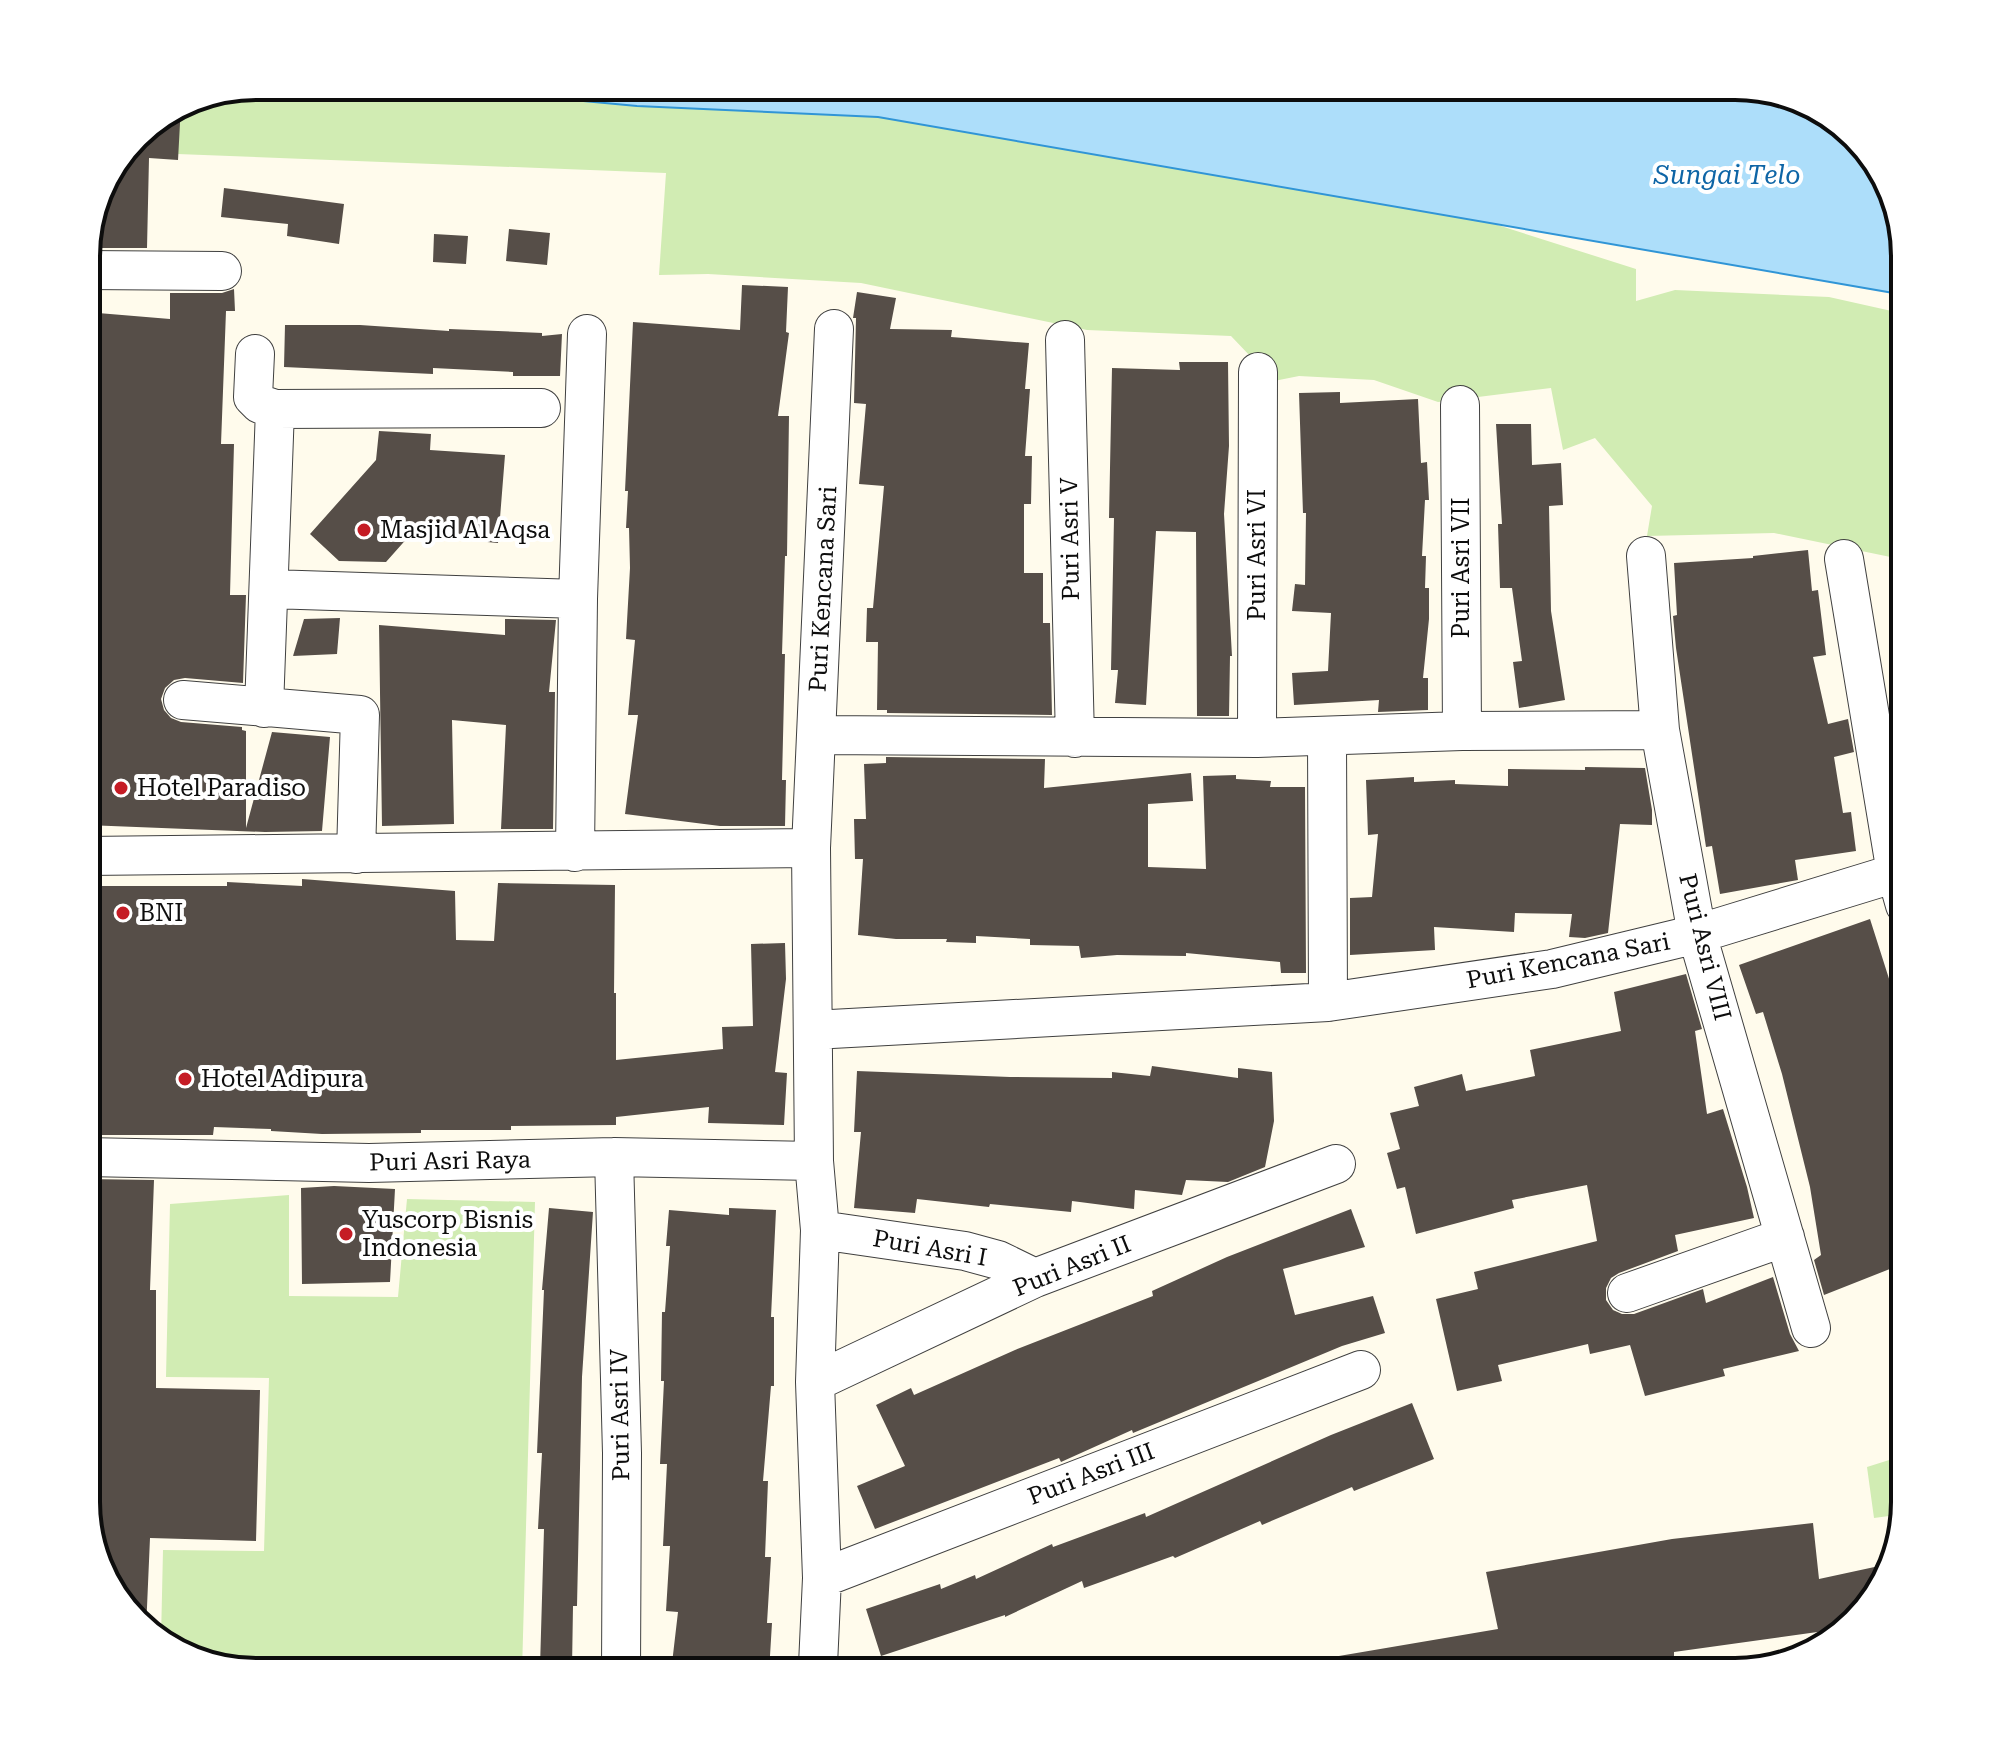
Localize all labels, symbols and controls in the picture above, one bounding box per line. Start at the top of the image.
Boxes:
water label: Sungai Telo [1653,160,1800,190]
street label: Puri Asri V [1055,477,1085,601]
street label: Puri Kencana Sari [804,485,842,693]
street label: Puri Asri VI [1243,489,1271,621]
street label: Puri Asri VII [1447,497,1475,639]
place label: Masjid Al Aqsa [380,516,550,544]
marker: Masjid Al Aqsa [355,521,373,539]
place label: Hotel Paradiso [137,774,306,802]
marker: Hotel Paradiso [112,779,130,797]
street label: Puri Asri VIII [1673,871,1737,1023]
place label: BNI [139,899,183,927]
marker: BNI [114,904,132,922]
street label: Puri Kencana Sari [1464,927,1672,994]
place label: Hotel Adipura [201,1065,364,1093]
marker: Hotel Adipura [176,1070,194,1088]
street label: Puri Asri Raya [369,1146,531,1176]
place label: Yuscorp Bisnis Indonesia [362,1206,533,1262]
street label: Puri Asri I [871,1224,989,1272]
marker: Yuscorp Bisnis Indonesia [337,1225,355,1243]
street label: Puri Asri II [1009,1230,1135,1302]
street label: Puri Asri IV [605,1349,635,1481]
street label: Puri Asri III [1024,1437,1158,1511]

